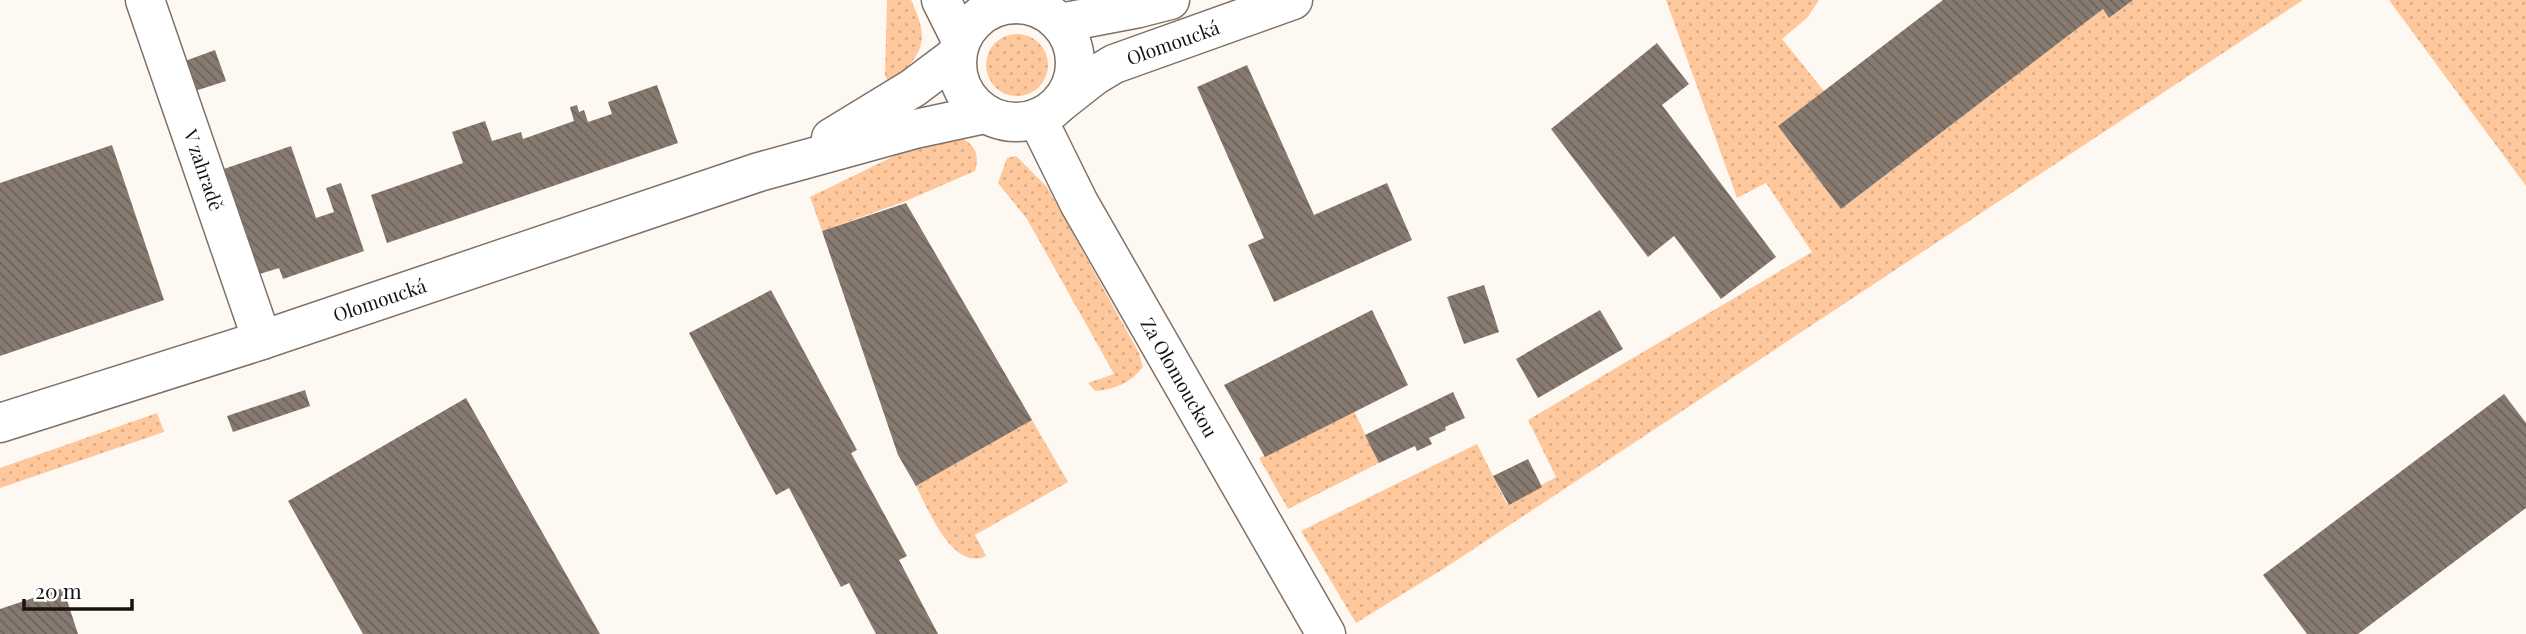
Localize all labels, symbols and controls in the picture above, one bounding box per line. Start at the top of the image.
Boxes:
street label: Olomoucká [1123,13,1223,71]
street label: V zahradě [178,125,231,214]
street label: Olomoucká [329,271,430,327]
street label: Za Olomouckou [1135,313,1224,442]
scale bar [24,568,133,612]
text: 20 m [35,576,82,604]

